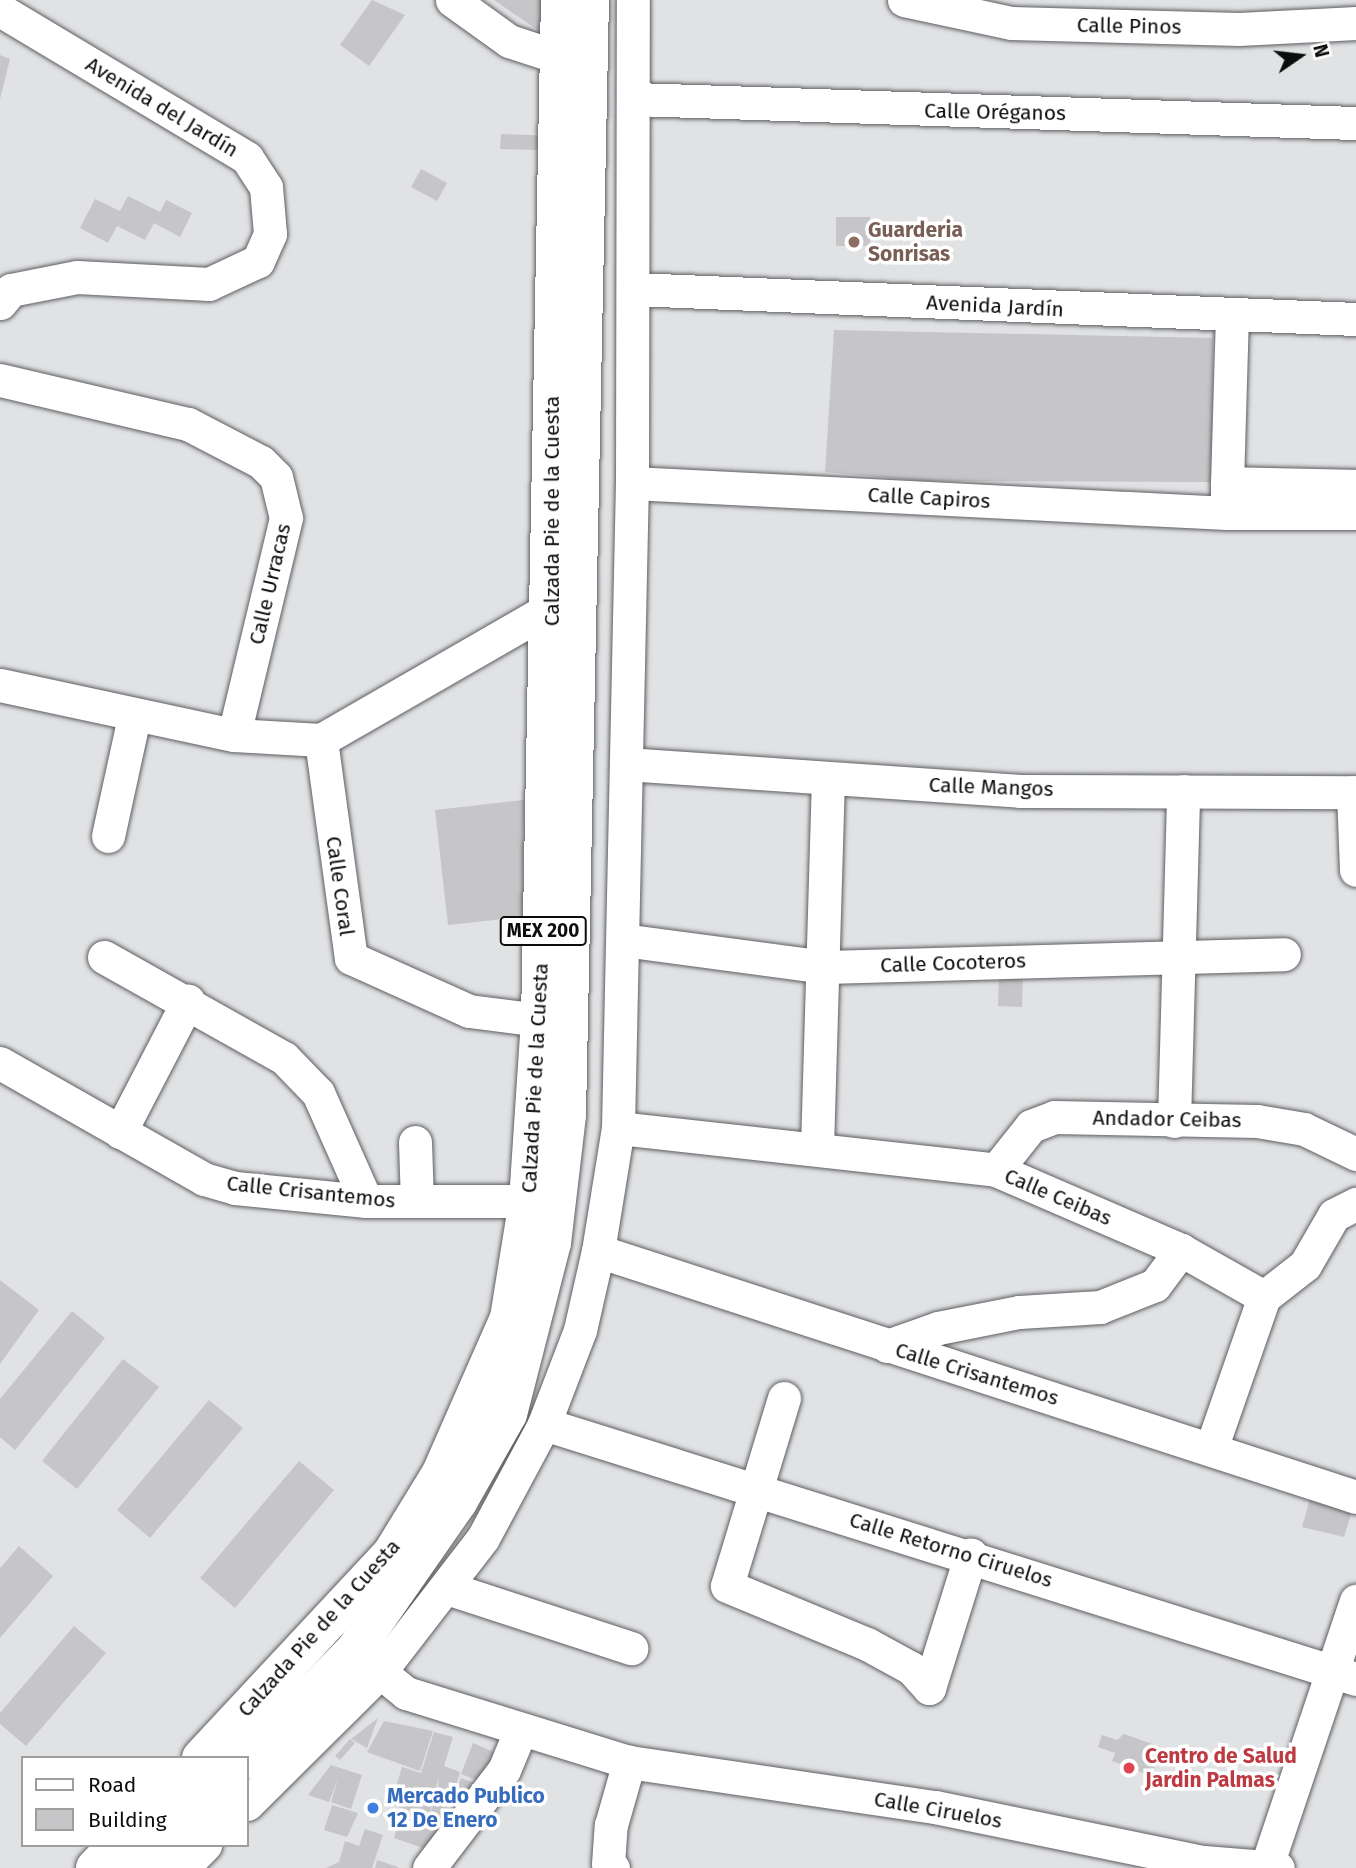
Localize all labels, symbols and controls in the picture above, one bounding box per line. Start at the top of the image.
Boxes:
street label: Calle Pinos [1077,12,1181,40]
north arrow [1265,21,1335,91]
text: N [1308,42,1334,60]
street label: Avenida del Jardín [81,51,243,163]
street label: Calle Oréganos [924,98,1066,126]
place label: Guarderia Sonrisas [868,217,963,267]
marker: Guarderia Sonrisas [846,234,862,250]
street label: Avenida Jardín [926,290,1064,322]
street label: Calzada Pie de la Cuesta [539,396,565,626]
street label: Calle Capiros [867,482,991,514]
street label: Calle Urracas [244,521,296,647]
street label: Calle Mangos [928,772,1054,802]
street label: Calle Coral [321,835,359,937]
road number: MEX 200 [499,916,587,946]
street label: Calle Cocoteros [880,948,1026,978]
street label: Calzada Pie de la Cuesta [516,962,554,1194]
street label: Andador Ceibas [1092,1105,1242,1133]
street label: Calle Ceibas [1001,1163,1115,1231]
street label: Calle Crisantemos [225,1171,397,1213]
street label: Calle Crisantemos [892,1337,1062,1411]
street label: Calle Retorno Ciruelos [846,1507,1056,1593]
street label: Calzada Pie de la Cuesta [233,1534,405,1722]
place label: Centro de Salud Jardin Palmas [1145,1743,1297,1793]
legend [21,1756,248,1847]
marker: Centro de Salud Jardin Palmas [1119,1758,1139,1778]
text: Road [88,1772,136,1798]
place label: Mercado Publico 12 De Enero [387,1783,545,1833]
street label: Calle Ciruelos [872,1786,1004,1834]
marker: Mercado Publico 12 De Enero [365,1800,381,1816]
text: Building [88,1807,167,1833]

